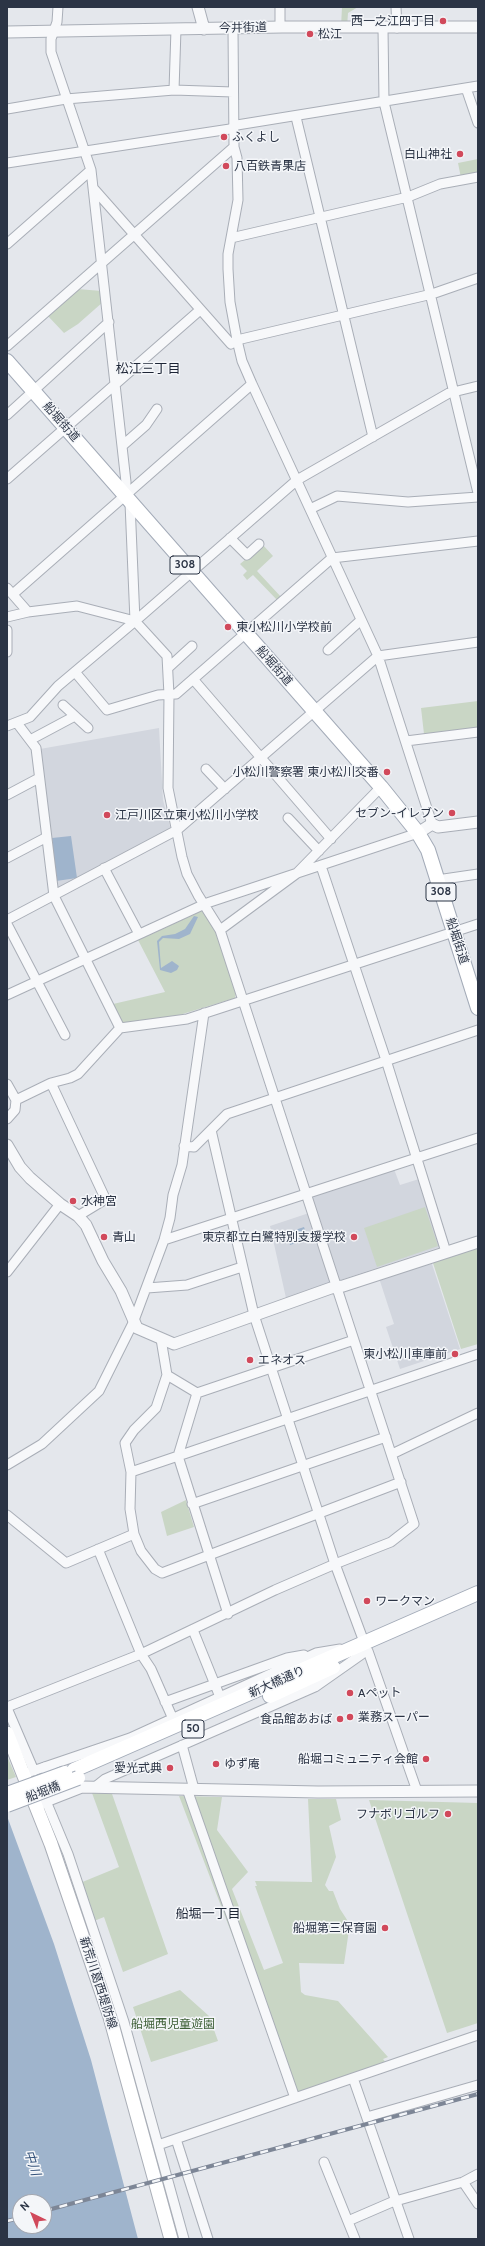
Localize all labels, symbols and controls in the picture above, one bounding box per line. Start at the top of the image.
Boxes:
place label: 西一之江四丁目 [351,14,435,28]
marker: 西一之江四丁目 [438,16,448,26]
street label: 今井街道 [219,20,267,36]
place label: 松江 [318,27,342,41]
marker: 松江 [305,29,315,39]
place label: ふくよし [232,130,280,144]
marker: ふくよし [219,132,229,142]
place label: 白山神社 [404,147,452,161]
marker: 白山神社 [455,149,465,159]
place label: 八百鉄青果店 [234,159,306,173]
marker: 八百鉄青果店 [221,161,231,171]
district label: 松江三丁目 [116,361,180,377]
street label: 船堀街道 [40,399,82,445]
road number: 308 [170,556,200,574]
place label: 東小松川小学校前 [236,620,332,634]
marker: 東小松川小学校前 [223,622,233,632]
street label: 船堀街道 [253,643,295,689]
place label: 小松川警察署 東小松川交番 [232,765,379,779]
marker: 小松川警察署 東小松川交番 [382,767,392,777]
place label: セブン-イレブン [355,806,444,820]
place label: 江戸川区立東小松川小学校 [115,808,259,822]
marker: セブン-イレブン [447,808,457,818]
marker: 江戸川区立東小松川小学校 [102,810,112,820]
road number: 308 [426,883,456,901]
street label: 船堀街道 [443,916,471,966]
place label: 水神宮 [81,1194,117,1208]
marker: 水神宮 [68,1196,78,1206]
place label: 青山 [112,1230,136,1244]
place label: 東京都立白鷺特別支援学校 [202,1230,346,1244]
marker: 青山 [99,1232,109,1242]
marker: 東京都立白鷺特別支援学校 [349,1232,359,1242]
place label: 東小松川車庫前 [363,1347,447,1361]
marker: 東小松川車庫前 [450,1349,460,1359]
place label: エネオス [258,1353,306,1367]
marker: エネオス [245,1355,255,1365]
place label: ワークマン [375,1594,435,1608]
marker: ワークマン [362,1596,372,1606]
street label: 新大橋通り [247,1663,307,1701]
place label: Aペット [358,1686,401,1700]
marker: Aペット [345,1688,355,1698]
place label: 業務スーパー [358,1710,430,1724]
place label: 食品館あおば [260,1712,332,1726]
marker: 業務スーパー [345,1712,355,1722]
marker: 食品館あおば [335,1714,345,1724]
road number: 50 [182,1720,204,1738]
place label: 船堀コミュニティ会館 [298,1752,418,1766]
marker: 船堀コミュニティ会館 [421,1754,431,1764]
place label: ゆず庵 [224,1757,260,1771]
marker: ゆず庵 [211,1759,221,1769]
place label: 愛光式典 [114,1761,162,1775]
marker: 愛光式典 [165,1763,175,1773]
street label: 船堀橋 [24,1779,62,1805]
place label: フナボリゴルフ [356,1807,440,1821]
marker: フナボリゴルフ [443,1809,453,1819]
district label: 船堀一丁目 [176,1906,240,1922]
place label: 船堀第三保育園 [293,1921,377,1935]
marker: 船堀第三保育園 [380,1923,390,1933]
street label: 新荒川葛西堤防線 [76,1935,120,2031]
park label: 船堀西児童遊園 [131,2017,215,2031]
water label: 中川 [21,2148,43,2178]
north arrow [12,2194,52,2234]
text: N [17,2198,32,2214]

